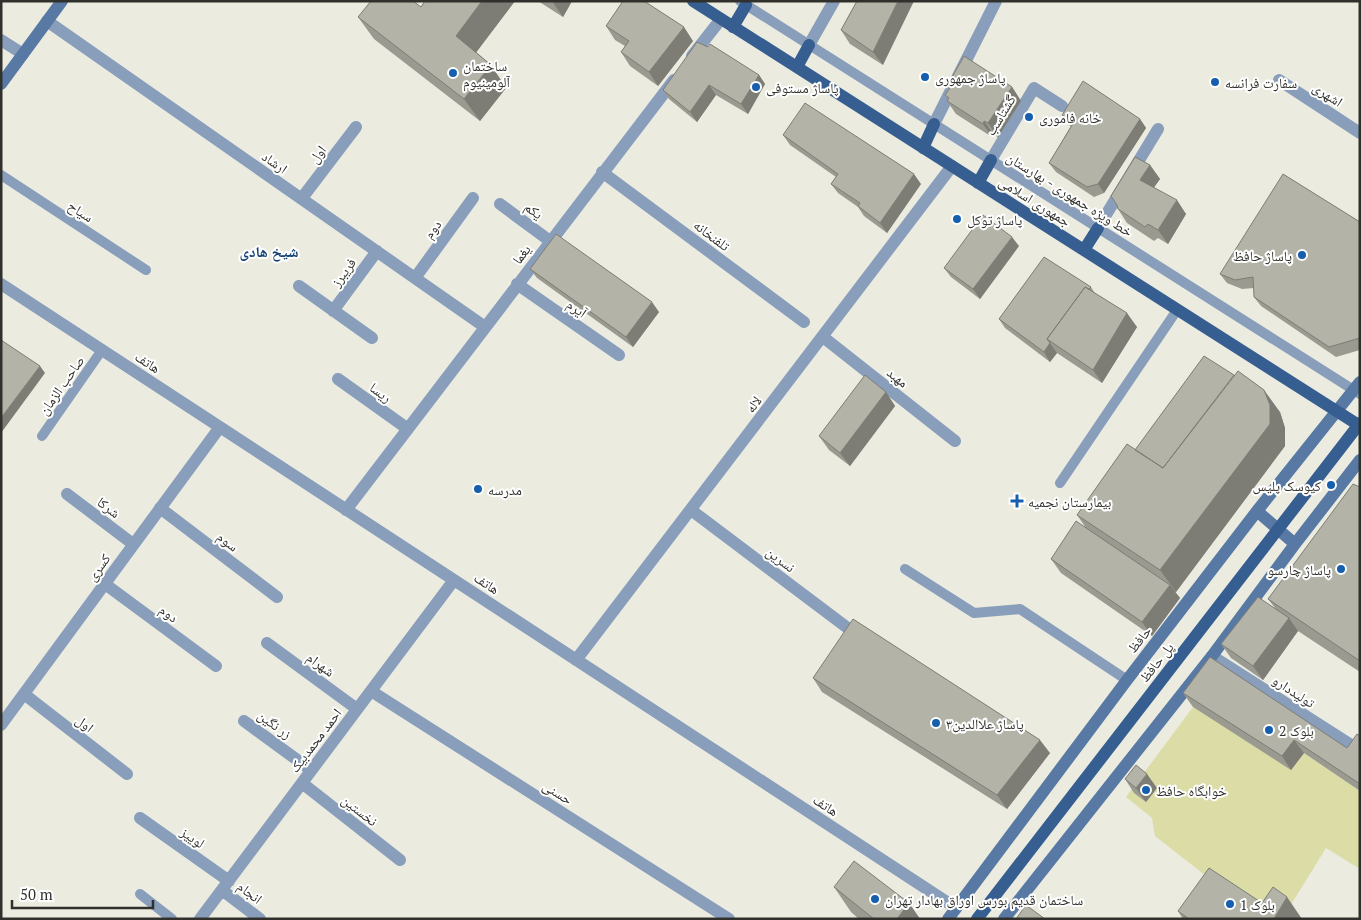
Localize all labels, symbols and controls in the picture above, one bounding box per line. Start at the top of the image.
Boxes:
place label: ساختمان آلومینیوم [463,56,510,92]
marker: ساختمان آلومینیوم [447,67,459,79]
place label: پاساژ جمهوری [935,68,1006,87]
marker: پاساژ جمهوری [919,71,931,83]
place label: سفارت فرانسه [1225,73,1297,92]
marker: سفارت فرانسه [1209,76,1221,88]
street label: اشهری [1309,77,1347,111]
place label: پاساژ مستوفی [766,78,839,97]
marker: پاساژ مستوفی [750,81,762,93]
street label: گشتاسب [980,91,1020,139]
place label: خانه فاموری [1039,108,1102,127]
marker: خانه فاموری [1023,111,1035,123]
street label: اول [304,141,330,167]
street label: ارشاد [258,146,292,178]
street label: خط ویژه جمهوری - بهارستان [1003,147,1137,241]
street label: جمهوری اسلامی [996,171,1075,231]
street label: سیاح [64,196,97,227]
street label: یکم [520,197,547,224]
place label: پاساژ توکل [967,210,1023,229]
marker: پاساژ توکل [951,213,963,225]
street label: دوم [419,215,446,243]
street label: تلفنخانه [690,215,734,255]
street label: یغما [507,240,535,268]
district label: شیخ هادی [240,241,298,262]
place label: پاساژ حافظ [1233,246,1292,265]
marker: پاساژ حافظ [1296,249,1308,261]
street label: فریبرز [325,254,360,291]
street label: آیرم [563,294,591,323]
street label: هاتف [132,347,164,377]
street label: صاحب الزمان [34,352,88,418]
street label: مهبد [883,363,913,391]
street label: ریسا [366,378,396,406]
street label: لاله [740,392,766,416]
place label: کیوسک پلیس [1253,476,1321,495]
marker: کیوسک پلیس [1325,479,1337,491]
place label: مدرسه [488,480,522,499]
marker: مدرسه [472,483,484,495]
street label: شرکا [94,492,124,522]
place label: بیمارستان نجمیه [1028,492,1111,511]
marker: بیمارستان نجمیه [1010,494,1024,508]
street label: سوم [213,527,243,556]
street label: نسرین [763,542,800,576]
street label: کسری [82,549,114,584]
place label: پاساژ چارسو [1267,560,1331,579]
marker: پاساژ چارسو [1335,563,1347,575]
street label: هاتف [471,568,503,598]
street label: دوم [155,600,183,627]
street label: حافظ [1123,622,1156,656]
street label: پل حافظ [1134,638,1178,686]
street label: شهرام [303,647,339,681]
street label: تولیددارو [1269,670,1319,712]
street label: احمد محمدبیک [285,704,345,776]
street label: زر نگین [254,705,296,743]
street label: اول [72,710,98,736]
place label: پاساژ علاالدین۳ [946,714,1024,733]
marker: پاساژ علاالدین۳ [930,717,942,729]
place label: بلوک 2 [1279,721,1314,740]
marker: بلوک 2 [1263,724,1275,736]
street label: حسنی [539,775,577,809]
place label: خوابگاه حافظ [1156,781,1227,800]
marker: خوابگاه حافظ [1140,784,1152,796]
street label: نخستین [338,790,382,830]
street label: هاتف [810,790,842,820]
street label: لوییز [176,821,209,852]
street label: انجام [233,876,266,908]
scale bar [12,878,154,910]
text: 50 m [20,884,53,904]
place label: ساختمان قدیم بورس اوراق بهادار تهران [885,890,1083,910]
marker: ساختمان قدیم بورس اوراق بهادار تهران [869,893,881,905]
place label: بلوک 1 [1240,895,1275,914]
marker: بلوک 1 [1224,898,1236,910]

